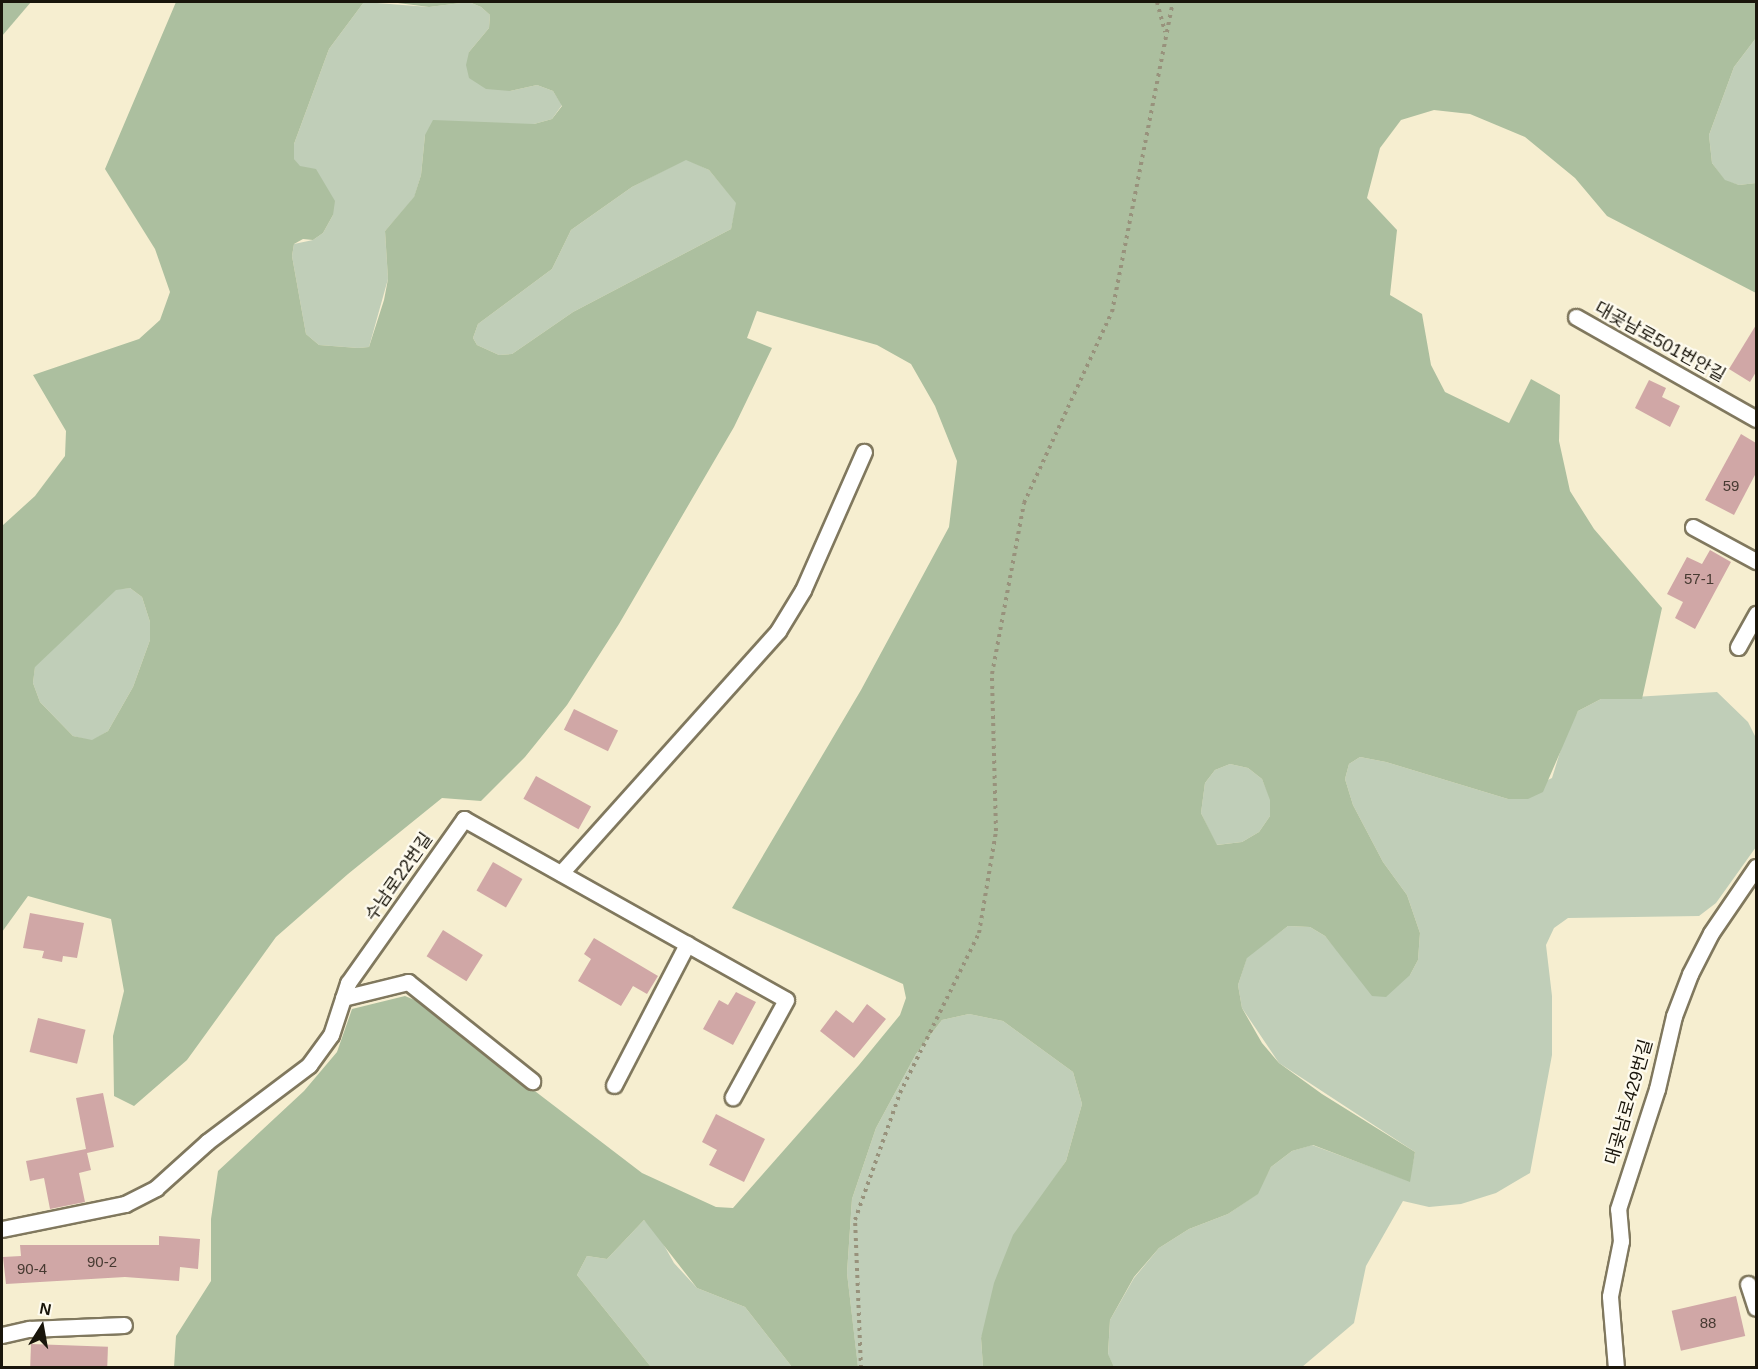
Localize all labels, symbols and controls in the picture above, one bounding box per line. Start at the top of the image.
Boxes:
street label: 대곶남로501번안길 [1591,297,1729,387]
house number: 59 [1723,477,1739,495]
house number: 57-1 [1684,570,1714,588]
street label: 수남로22번길 [361,829,437,925]
street label: 대곶남로429번길 [1601,1037,1657,1167]
house number: 90-2 [87,1253,117,1271]
house number: 90-4 [17,1260,47,1278]
north arrow [12,1297,72,1357]
text: N [38,1299,53,1318]
house number: 88 [1700,1314,1716,1332]

